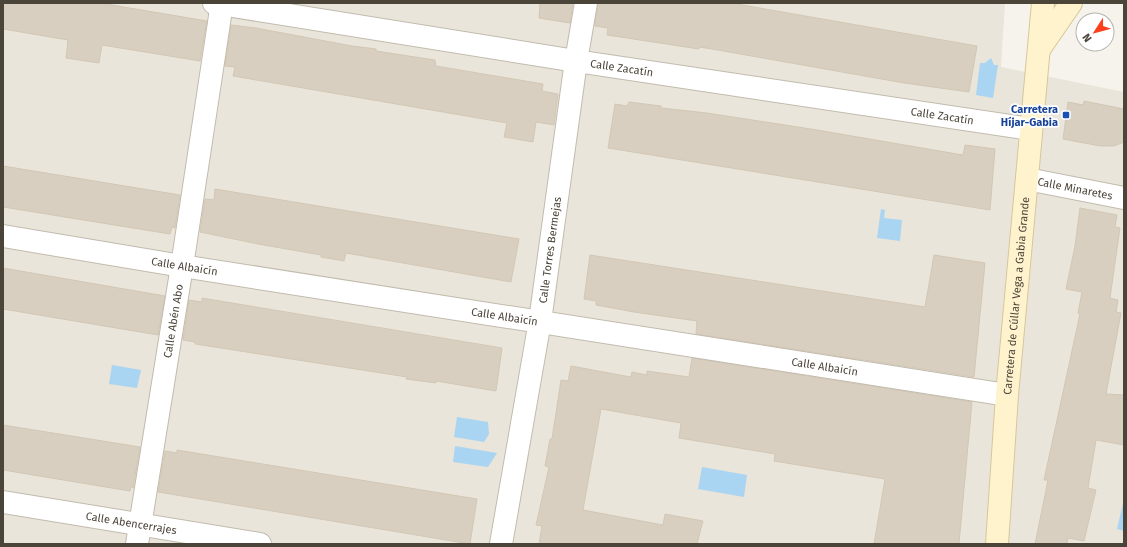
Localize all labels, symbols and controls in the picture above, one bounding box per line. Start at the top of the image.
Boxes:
north arrow [1075,12,1115,52]
text: N [1080,31,1095,44]
street label: Calle Zacatín [590,57,654,79]
place label: Carretera Híjar-Gabia [1001,103,1058,129]
street label: Calle Zacatín [910,105,975,127]
marker: Carretera Híjar-Gabia [1061,110,1071,120]
street label: Calle Minaretes [1036,175,1114,202]
street label: Calle Torres Bermejas [536,196,564,304]
street label: Carretera de Cúllar Vega a Gabia Grande [1001,196,1032,395]
street label: Calle Albaicín [150,254,219,278]
street label: Calle Abén Abo [161,283,186,359]
street label: Calle Albaicín [470,305,539,328]
street label: Calle Albaicín [791,355,859,378]
street label: Calle Abencerrajes [85,509,178,537]

